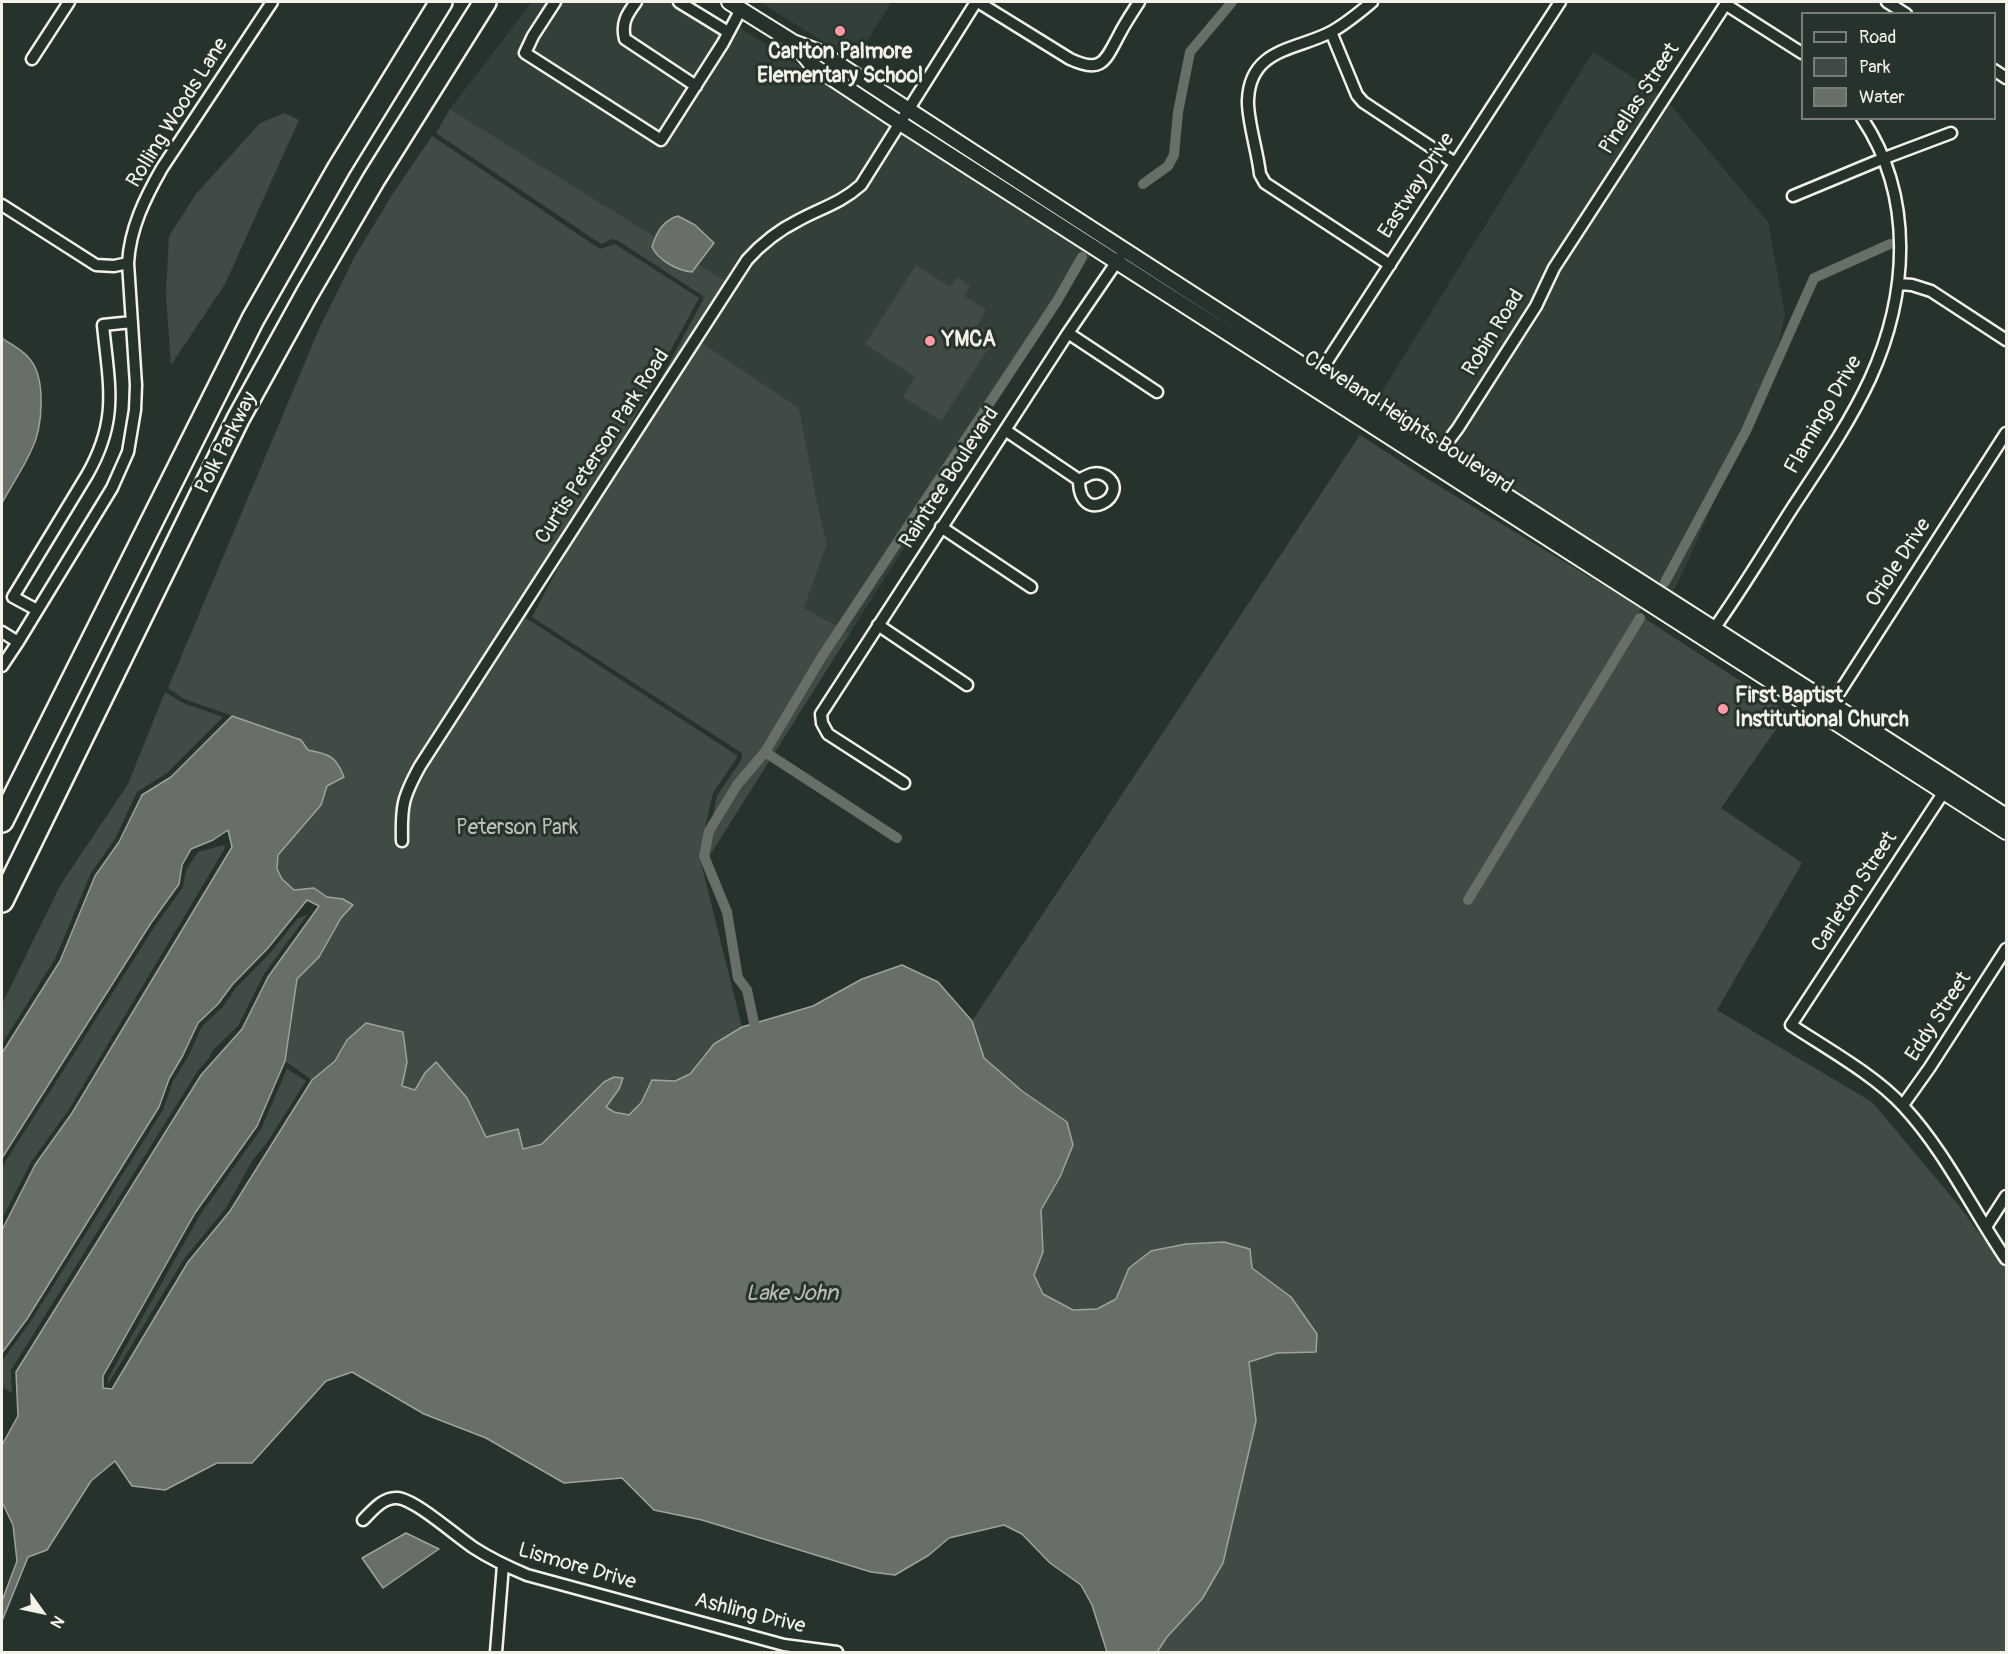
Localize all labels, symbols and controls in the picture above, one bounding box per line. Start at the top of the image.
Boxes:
legend [1801,12,1996,120]
marker: Carlton Palmore Elementary School [833,24,847,38]
text: Road [1859,26,1896,49]
street label: Rolling Woods Lane [122,33,234,193]
street label: Pinellas Street [1595,38,1685,160]
place label: Carlton Palmore Elementary School [757,40,923,90]
text: Park [1859,56,1891,79]
text: Water [1859,86,1905,109]
street label: Eastway Drive [1374,128,1460,244]
street label: Robin Road [1458,285,1530,381]
place label: YMCA [942,328,996,354]
marker: YMCA [923,334,937,348]
street label: Curtis Peterson Park Road [531,345,675,549]
street label: Cleveland Heights Boulevard [1299,346,1517,500]
street label: Flamingo Drive [1780,351,1868,479]
street label: Polk Parkway [191,388,263,498]
street label: Raintree Boulevard [895,403,1005,553]
street label: Oriole Drive [1861,514,1937,612]
place label: First Baptist Institutional Church [1735,684,1909,734]
marker: First Baptist Institutional Church [1716,702,1730,716]
park label: Peterson Park [456,816,578,842]
street label: Carleton Street [1807,827,1903,957]
street label: Eddy Street [1901,967,1977,1067]
water label: Lake John [746,1281,838,1307]
street label: Lismore Drive [515,1538,639,1596]
north arrow [12,1582,72,1642]
street label: Ashling Drive [692,1588,808,1640]
text: N [46,1612,68,1632]

